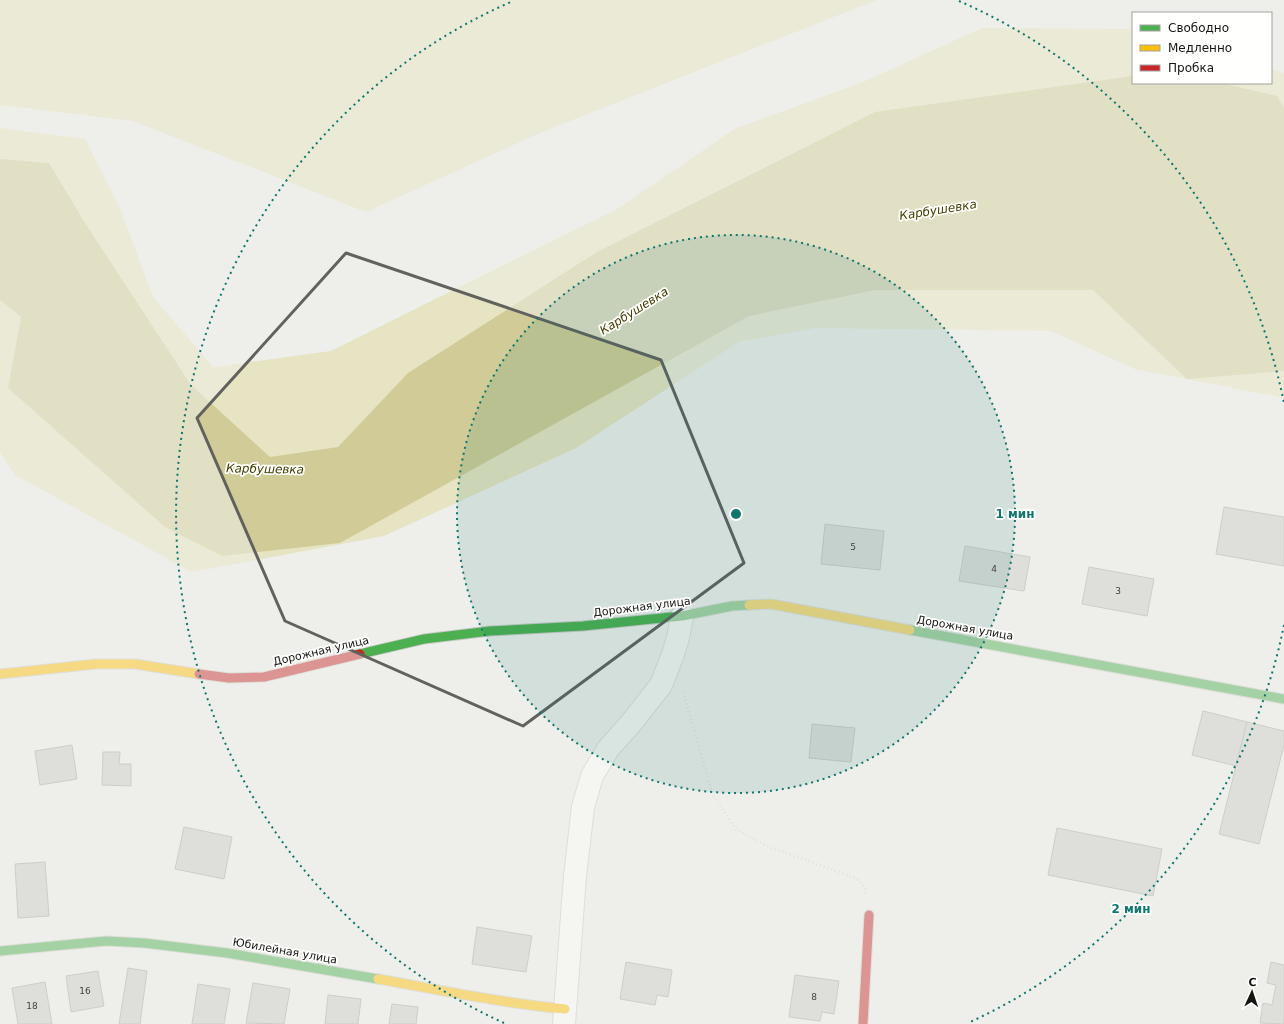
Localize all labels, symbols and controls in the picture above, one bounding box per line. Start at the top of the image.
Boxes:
legend [1132,12,1272,84]
text: Свободно [1168,21,1229,35]
text: Медленно [1168,41,1232,55]
text: Пробка [1168,61,1214,75]
water label: Карбушевка [898,197,978,223]
water label: Карбушевка [597,284,671,338]
water label: Карбушевка [226,461,304,477]
centre of rings [729,507,743,521]
text: 1 мин [995,507,1035,521]
house number: 5 [850,542,856,552]
house number: 4 [991,564,997,574]
house number: 3 [1115,586,1121,596]
street label: Дорожная улица [593,595,691,619]
street label: Дорожная улица [916,613,1014,643]
street label: Дорожная улица [272,634,370,668]
text: 2 мин [1111,902,1151,916]
street label: Юбилейная улица [232,935,338,967]
north arrow [1232,972,1272,1012]
text: С [1248,976,1257,989]
house number: 16 [79,986,91,996]
house number: 8 [811,992,817,1002]
house number: 18 [26,1001,38,1011]

